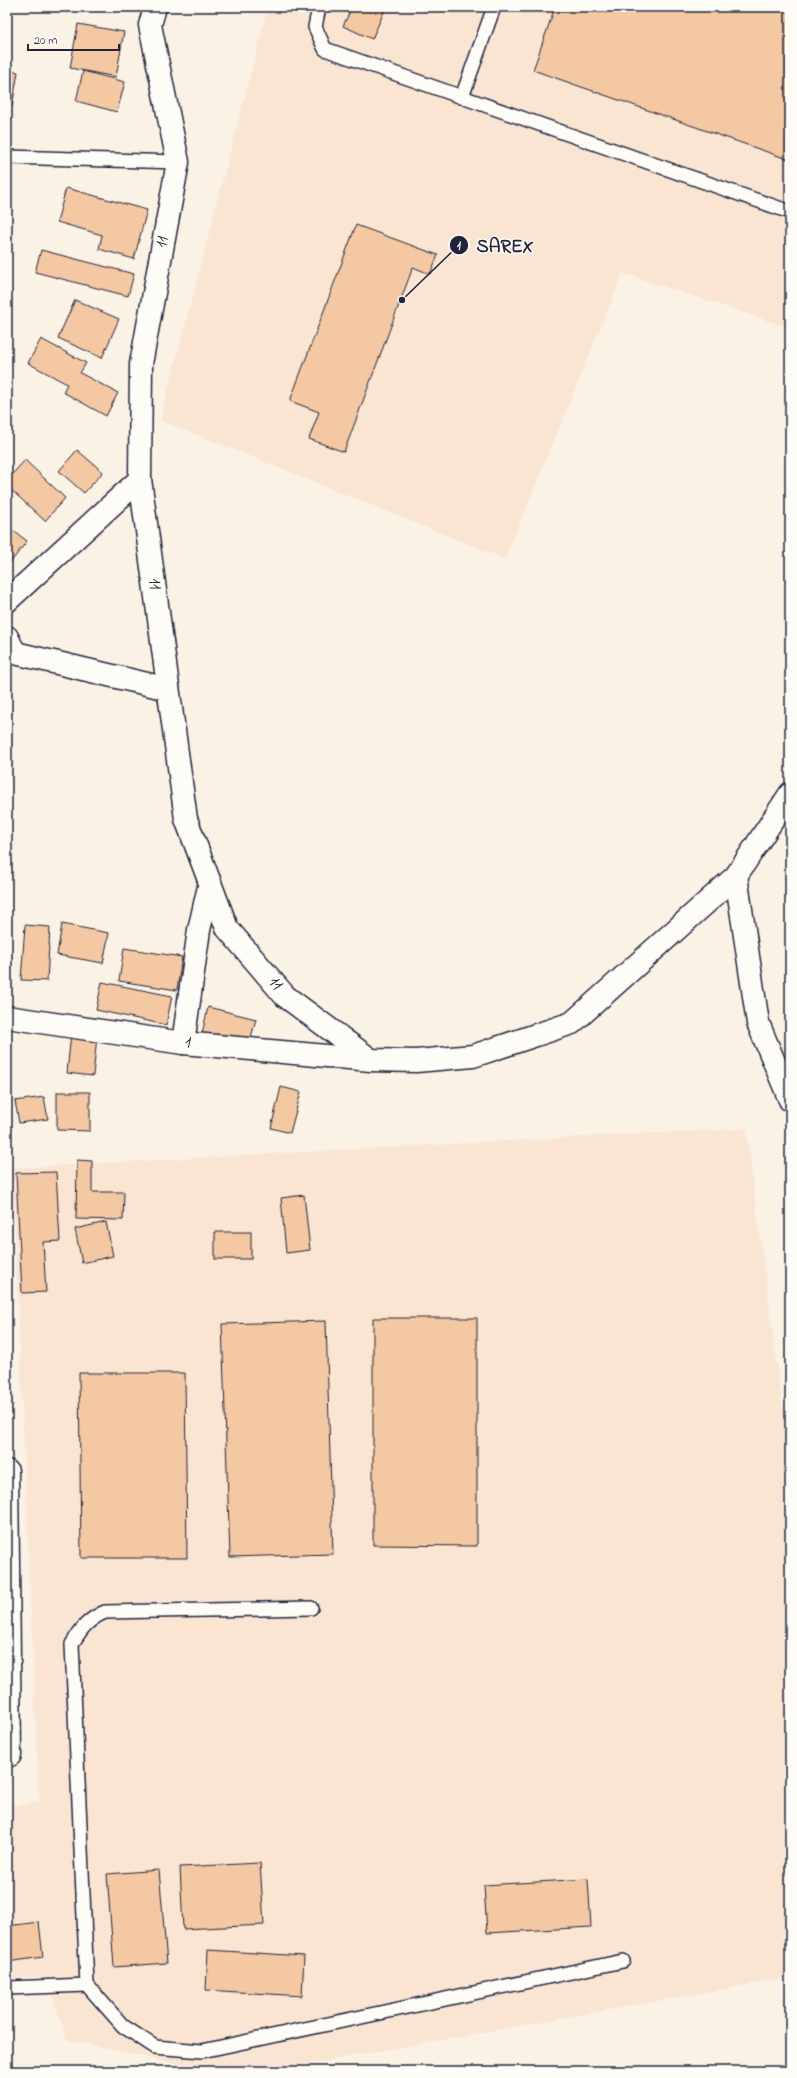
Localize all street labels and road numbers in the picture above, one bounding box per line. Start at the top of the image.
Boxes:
street label: 11 [149,234,177,250]
street label: 11 [140,577,168,592]
street label: 11 [261,971,289,997]
street label: 1 [184,1030,192,1056]

